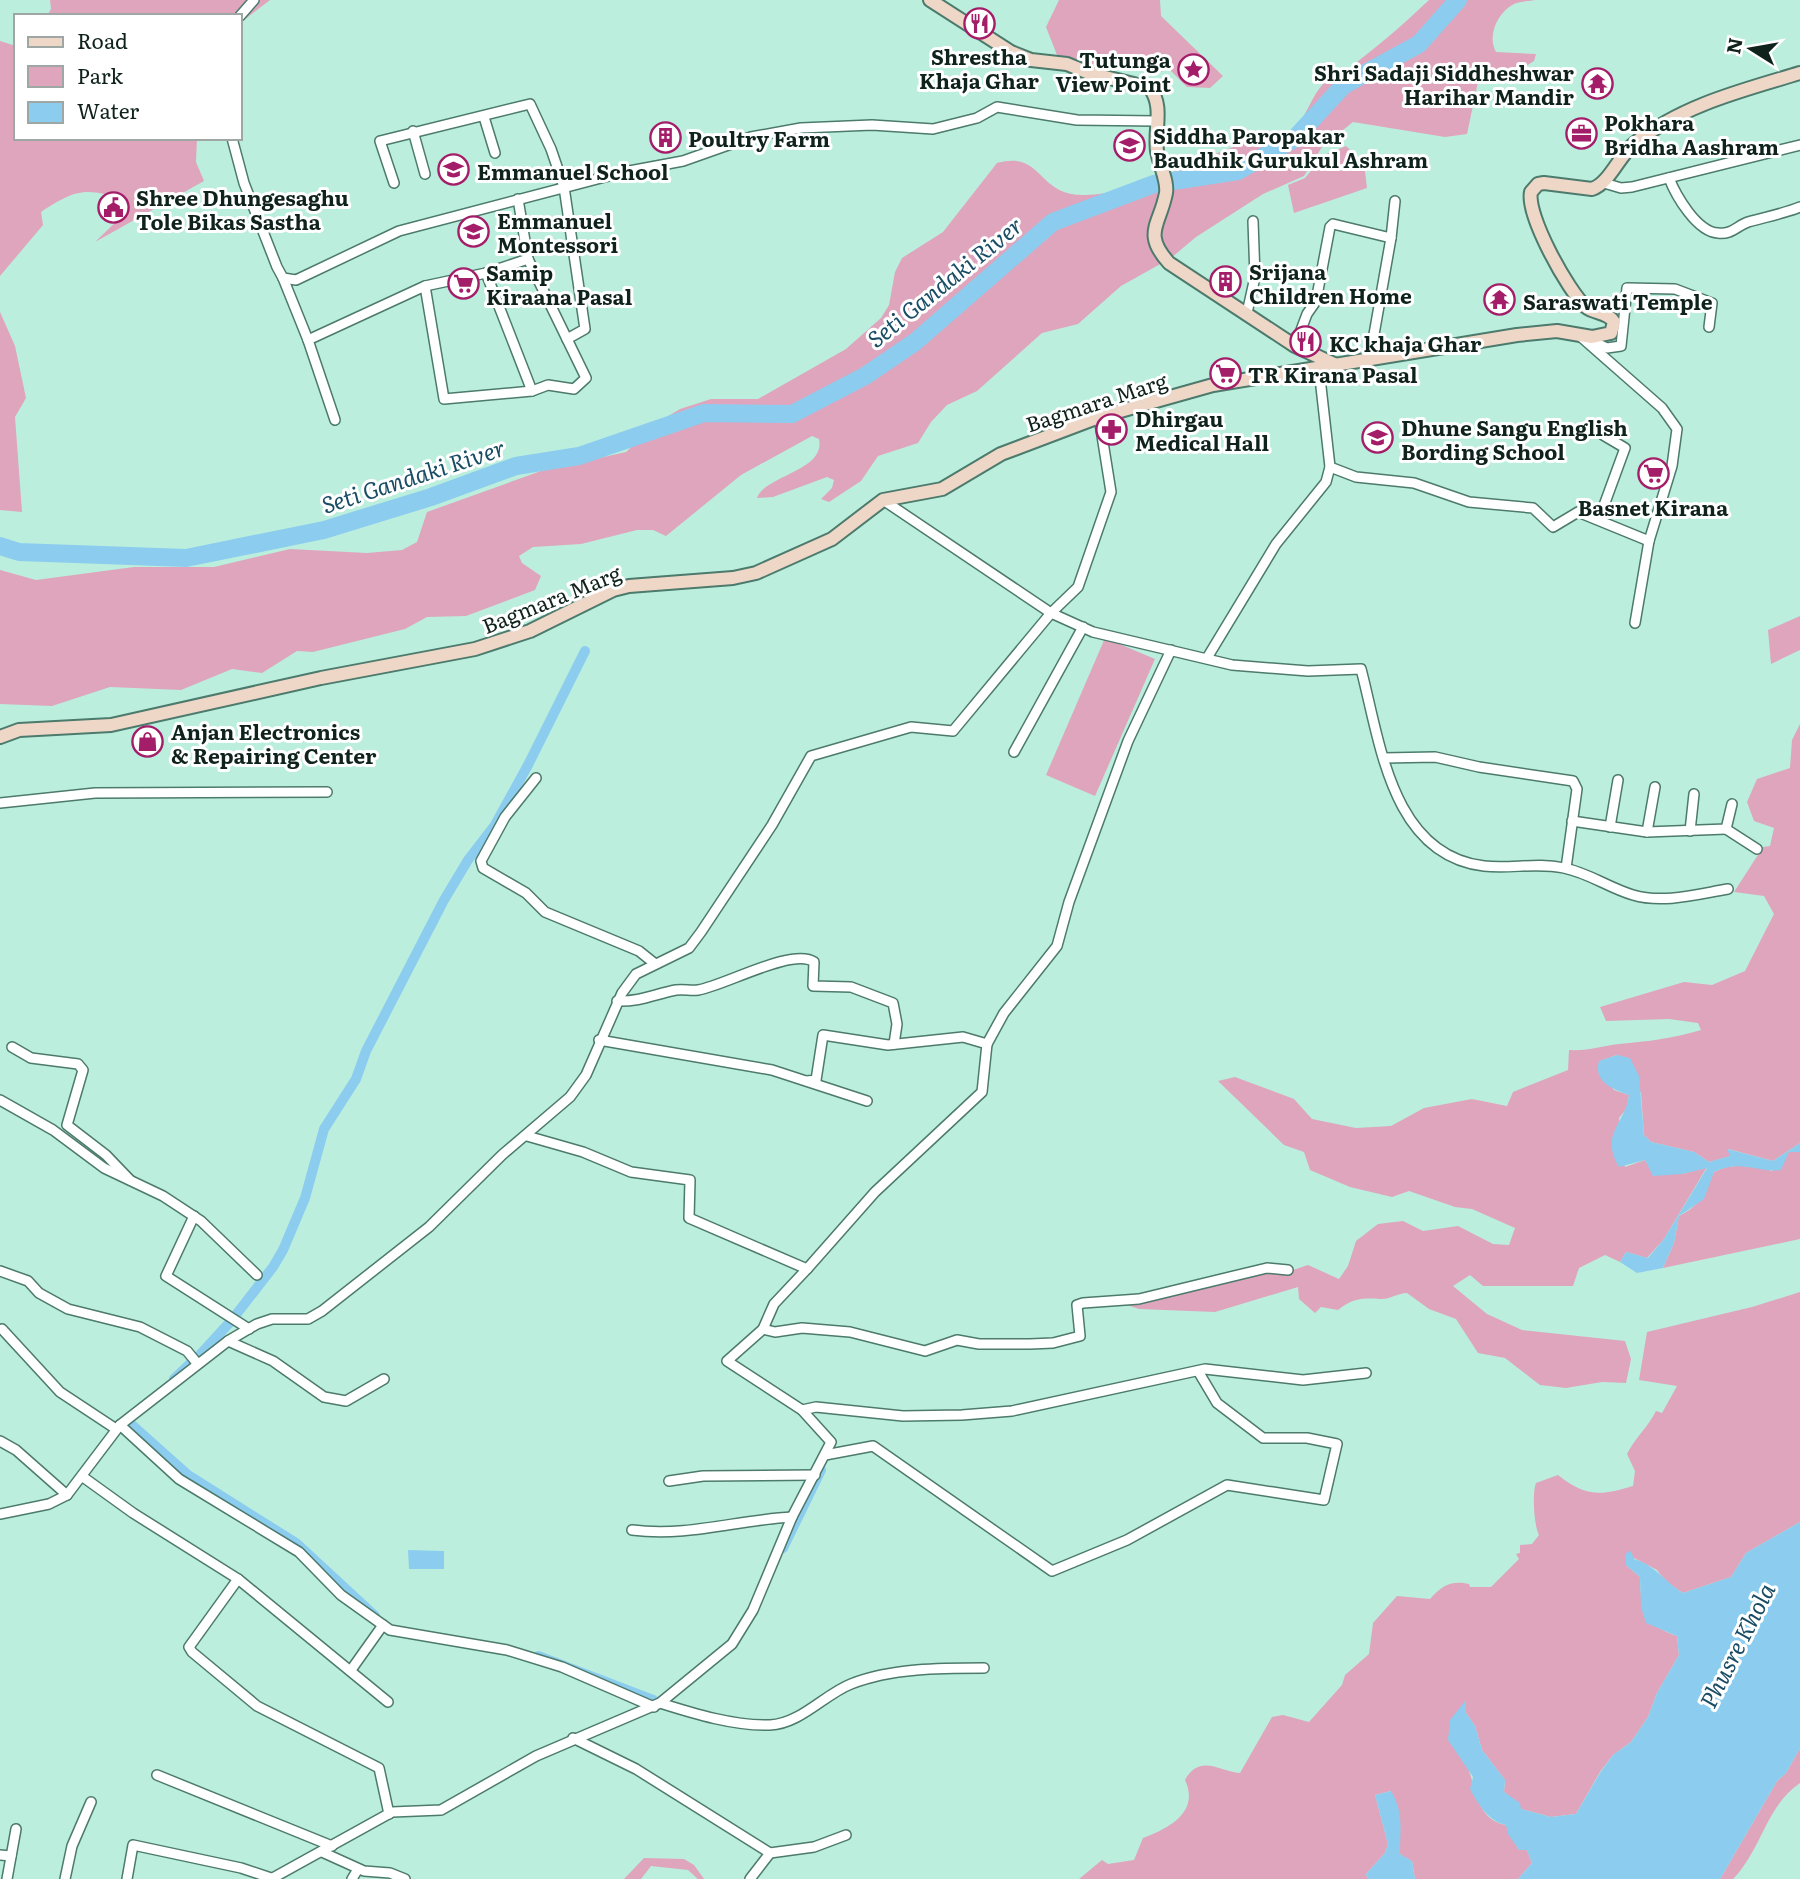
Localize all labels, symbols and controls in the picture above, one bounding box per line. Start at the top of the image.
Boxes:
restaurant icon: Shrestha Khaja Ghar [962,6,996,40]
legend [14,14,242,140]
north arrow [1716,14,1786,84]
text: Road [77,24,128,55]
text: N [1718,35,1749,56]
place label: Shrestha Khaja Ghar [919,40,1040,95]
place label: Tutunga View Point [1055,43,1172,98]
place icon: Tutunga View Point [1177,53,1211,87]
place label: Shri Sadaji Siddheshwar Harihar Mandir [1314,56,1575,111]
text: Park [77,59,123,90]
temple icon: Shri Sadaji Siddheshwar Harihar Mandir [1580,66,1614,100]
text: Water [77,94,139,125]
place label: Pokhara Bridha Aashram [1604,106,1779,161]
office icon: Pokhara Bridha Aashram [1564,116,1598,150]
place label: Siddha Paropakar Baudhik Gurukul Ashram [1153,119,1428,174]
building icon: Poultry Farm [648,120,682,154]
place label: Poultry Farm [688,122,830,153]
school or university icon: Siddha Paropakar Baudhik Gurukul Ashram [1113,129,1147,163]
school or university icon: Emmanuel School [437,153,471,187]
place label: Emmanuel School [477,155,669,186]
place label: Shree Dhungesaghu Tole Bikas Sastha [136,181,349,236]
public building icon: Shree Dhungesaghu Tole Bikas Sastha [96,191,130,225]
place label: Emmanuel Montessori [497,204,618,259]
water label: Seti Gandaki River [859,208,1029,354]
school or university icon: Emmanuel Montessori [457,214,491,248]
place label: Srijana Children Home [1249,255,1412,310]
place label: Samip Kiraana Pasal [486,256,633,311]
building icon: Srijana Children Home [1209,265,1243,299]
supermarket icon: Samip Kiraana Pasal [446,266,480,300]
temple icon: Saraswati Temple [1483,283,1517,317]
place label: Saraswati Temple [1523,285,1713,316]
restaurant icon: KC khaja Ghar [1289,325,1323,359]
place label: KC khaja Ghar [1329,327,1482,358]
supermarket icon: TR Kirana Pasal [1208,356,1242,390]
place label: TR Kirana Pasal [1248,358,1418,389]
street label: Bagmara Marg [1021,363,1171,438]
place label: Dhirgau Medical Hall [1135,402,1270,457]
place label: Dhune Sangu English Bording School [1401,411,1628,466]
pharmacy icon: Dhirgau Medical Hall [1095,412,1129,446]
school or university icon: Dhune Sangu English Bording School [1361,421,1395,455]
water label: Seti Gandaki River [317,429,509,521]
supermarket icon: Basnet Kirana [1636,457,1670,491]
place label: Basnet Kirana [1578,491,1729,522]
street label: Bagmara Marg [477,556,625,640]
place label: Anjan Electronics & Repairing Center [171,715,377,770]
shop icon: Anjan Electronics & Repairing Center [131,725,165,759]
water label: Phusre Khola [1690,1577,1782,1713]

